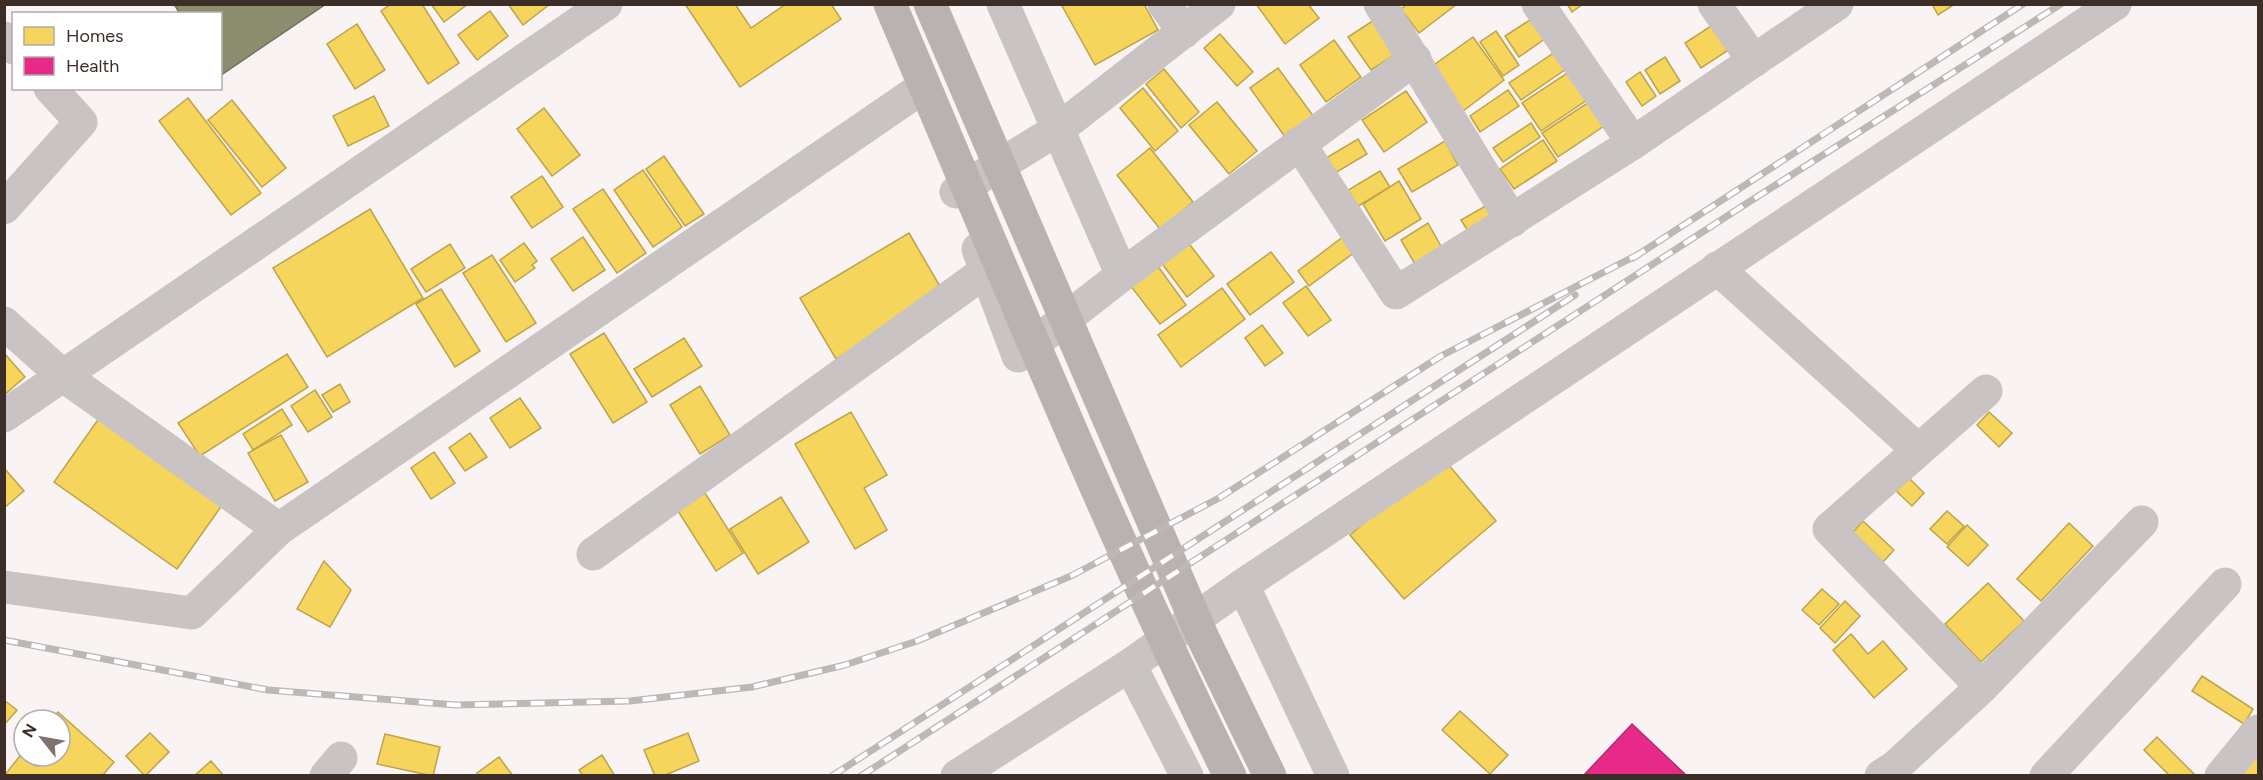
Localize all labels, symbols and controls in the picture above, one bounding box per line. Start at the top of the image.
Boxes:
legend [12,12,222,90]
text: Homes [66,25,124,47]
text: Health [66,55,119,77]
north arrow [12,708,72,768]
text: N [18,720,41,741]

